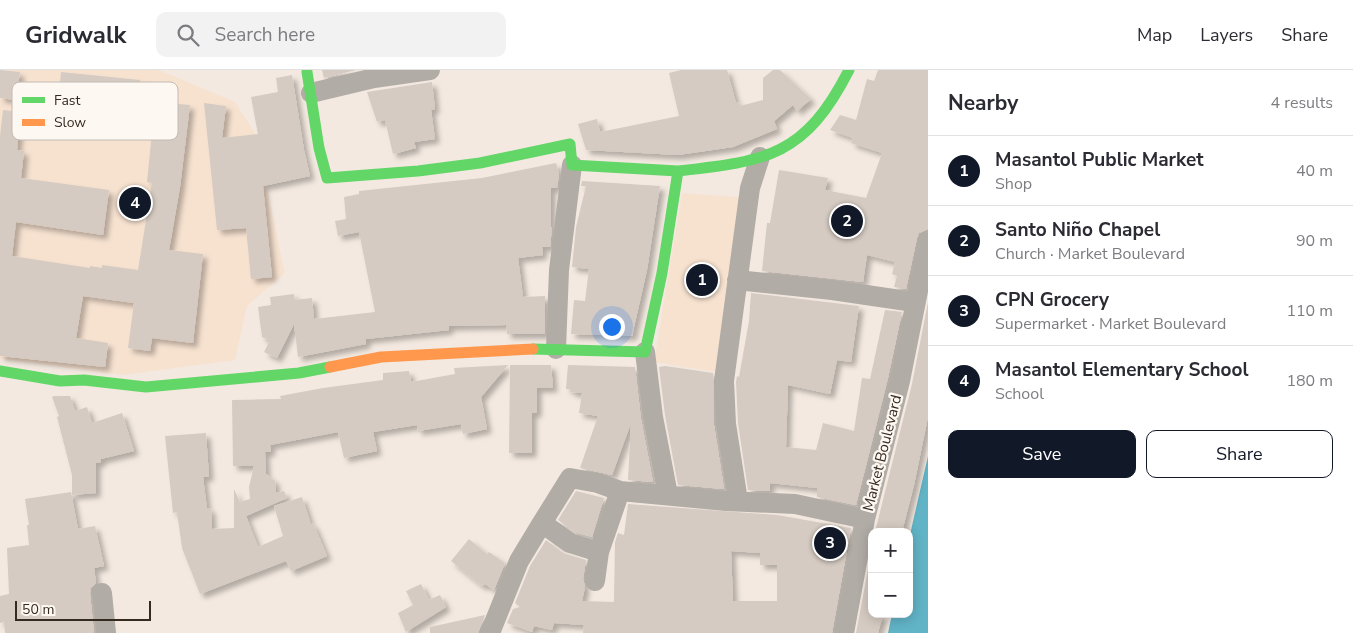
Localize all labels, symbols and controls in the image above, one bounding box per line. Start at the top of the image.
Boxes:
search box [156,12,506,57]
text: Gridwalk [25,19,126,51]
icon: search [174,21,202,49]
text: Search here [214,22,315,48]
text: Map [1137,23,1172,47]
text: Layers [1200,23,1253,47]
text: Share [1281,23,1328,47]
legend [12,82,178,140]
text: Nearby [948,89,1018,117]
text: Fast [54,91,80,110]
text: 4 results [1271,92,1333,114]
text: Slow [54,113,86,132]
text: Masantol Public Market [995,147,1204,173]
text: 1 [959,160,969,182]
text: 40 m [1296,160,1333,182]
text: Shop [995,173,1032,195]
pin: 4 [119,184,151,222]
pin: 2 [831,202,863,240]
text: Santo Niño Chapel [995,217,1160,243]
text: 2 [959,230,969,252]
text: 90 m [1296,230,1333,252]
text: Church · Market Boulevard [995,243,1185,265]
pin: 1 [686,261,718,299]
text: CPN Grocery [995,287,1109,313]
text: 3 [959,300,969,322]
text: 110 m [1286,300,1333,322]
text: Supermarket · Market Boulevard [995,313,1226,335]
your location [599,314,625,340]
text: Masantol Elementary School [995,357,1249,383]
text: 4 [959,370,969,392]
text: 180 m [1286,370,1333,392]
text: School [995,383,1044,405]
street label: Market Boulevard [858,393,906,513]
button: Save [948,430,1136,478]
button: Share [1146,430,1333,478]
pin: 3 [814,524,846,562]
map controls [868,528,913,618]
button: + [868,528,913,573]
button: − [868,573,913,618]
scale bar [15,598,151,621]
text: 50 m [22,600,54,619]

